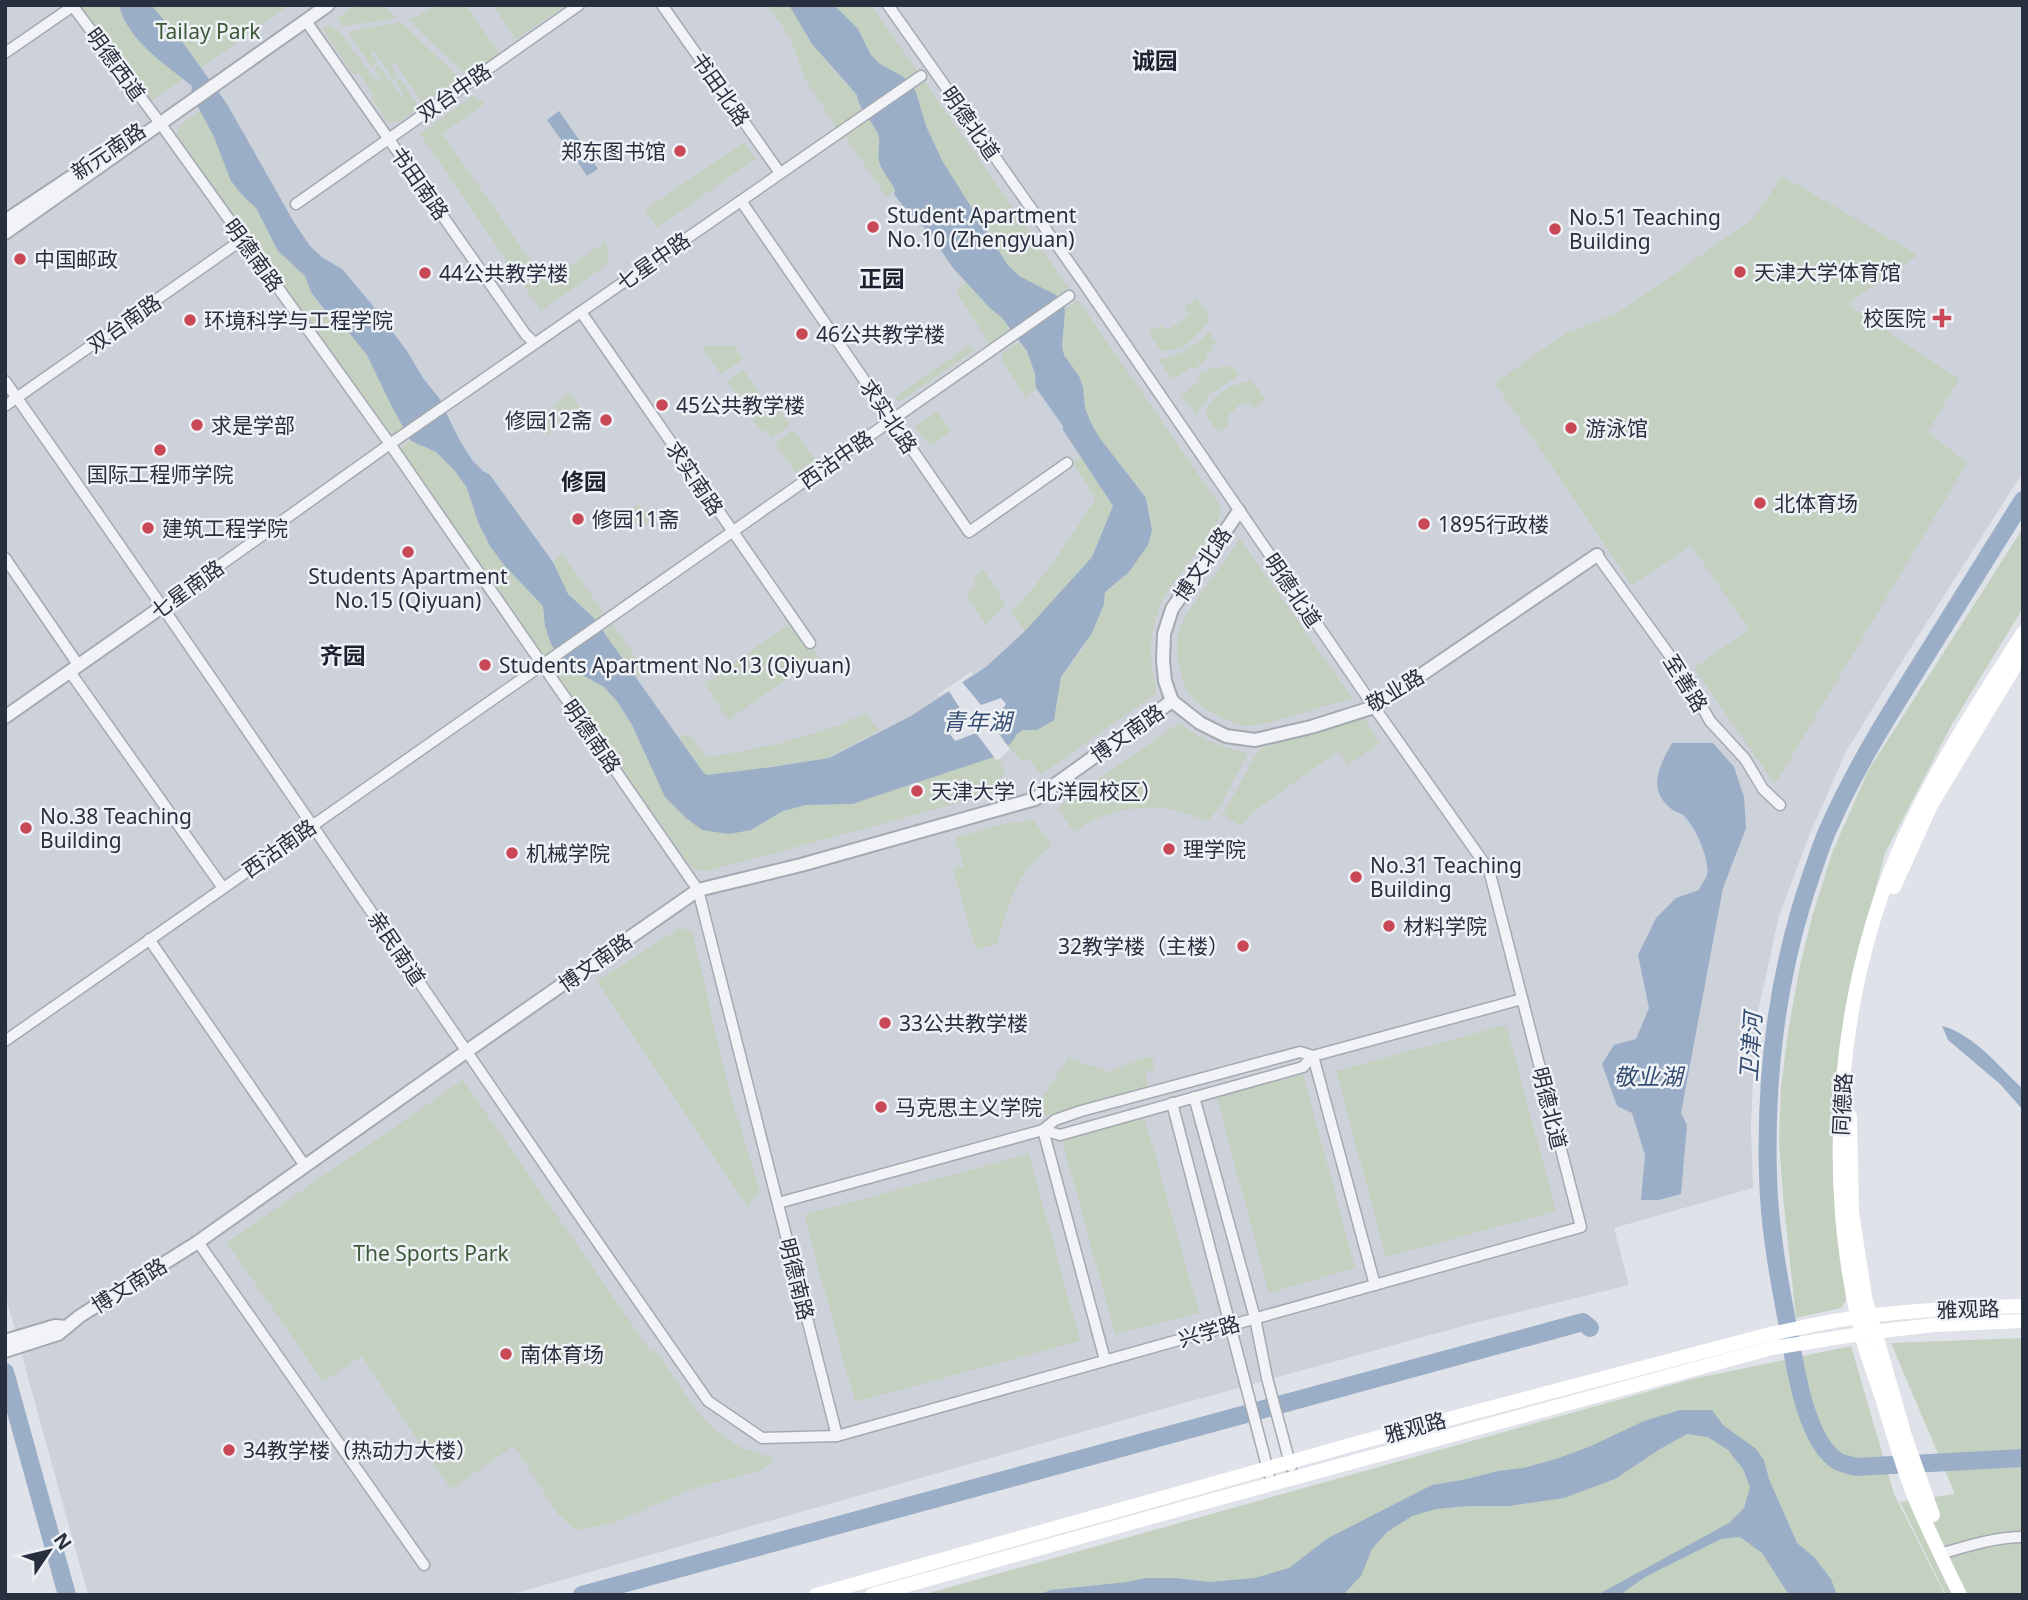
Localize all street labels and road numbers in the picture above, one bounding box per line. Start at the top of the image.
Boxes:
street label: 明德西道 [80,22,152,106]
street label: 书田北路 [685,47,757,131]
street label: 双台中路 [412,56,496,128]
street label: 明德北道 [935,81,1007,165]
street label: 新元南路 [65,116,151,186]
street label: 书田南路 [384,141,456,225]
street label: 明德南路 [218,213,290,297]
street label: 七星中路 [611,225,695,297]
street label: 双台南路 [82,287,166,359]
street label: 求实北路 [854,373,924,459]
street label: 西沽中路 [794,423,878,495]
street label: 求实南路 [660,435,730,521]
street label: 博文北路 [1167,521,1237,607]
street label: 明德北道 [1258,547,1328,633]
street label: 七星南路 [145,553,229,625]
street label: 至善路 [1657,649,1715,717]
street label: 敬业路 [1361,662,1429,718]
street label: 明德南路 [556,694,628,778]
street label: 博文南路 [1085,697,1169,769]
street label: 西沽南路 [237,812,321,884]
street label: 亲民南道 [362,905,432,991]
street label: 博文南路 [553,926,637,998]
street label: 明德北道 [1526,1064,1574,1152]
street label: 同德路 [1826,1072,1858,1136]
street label: 明德南路 [773,1235,821,1323]
street label: 博文南路 [86,1251,172,1319]
street label: 雅观路 [1936,1294,2000,1324]
street label: 兴学路 [1175,1309,1243,1353]
street label: 雅观路 [1381,1405,1449,1449]

